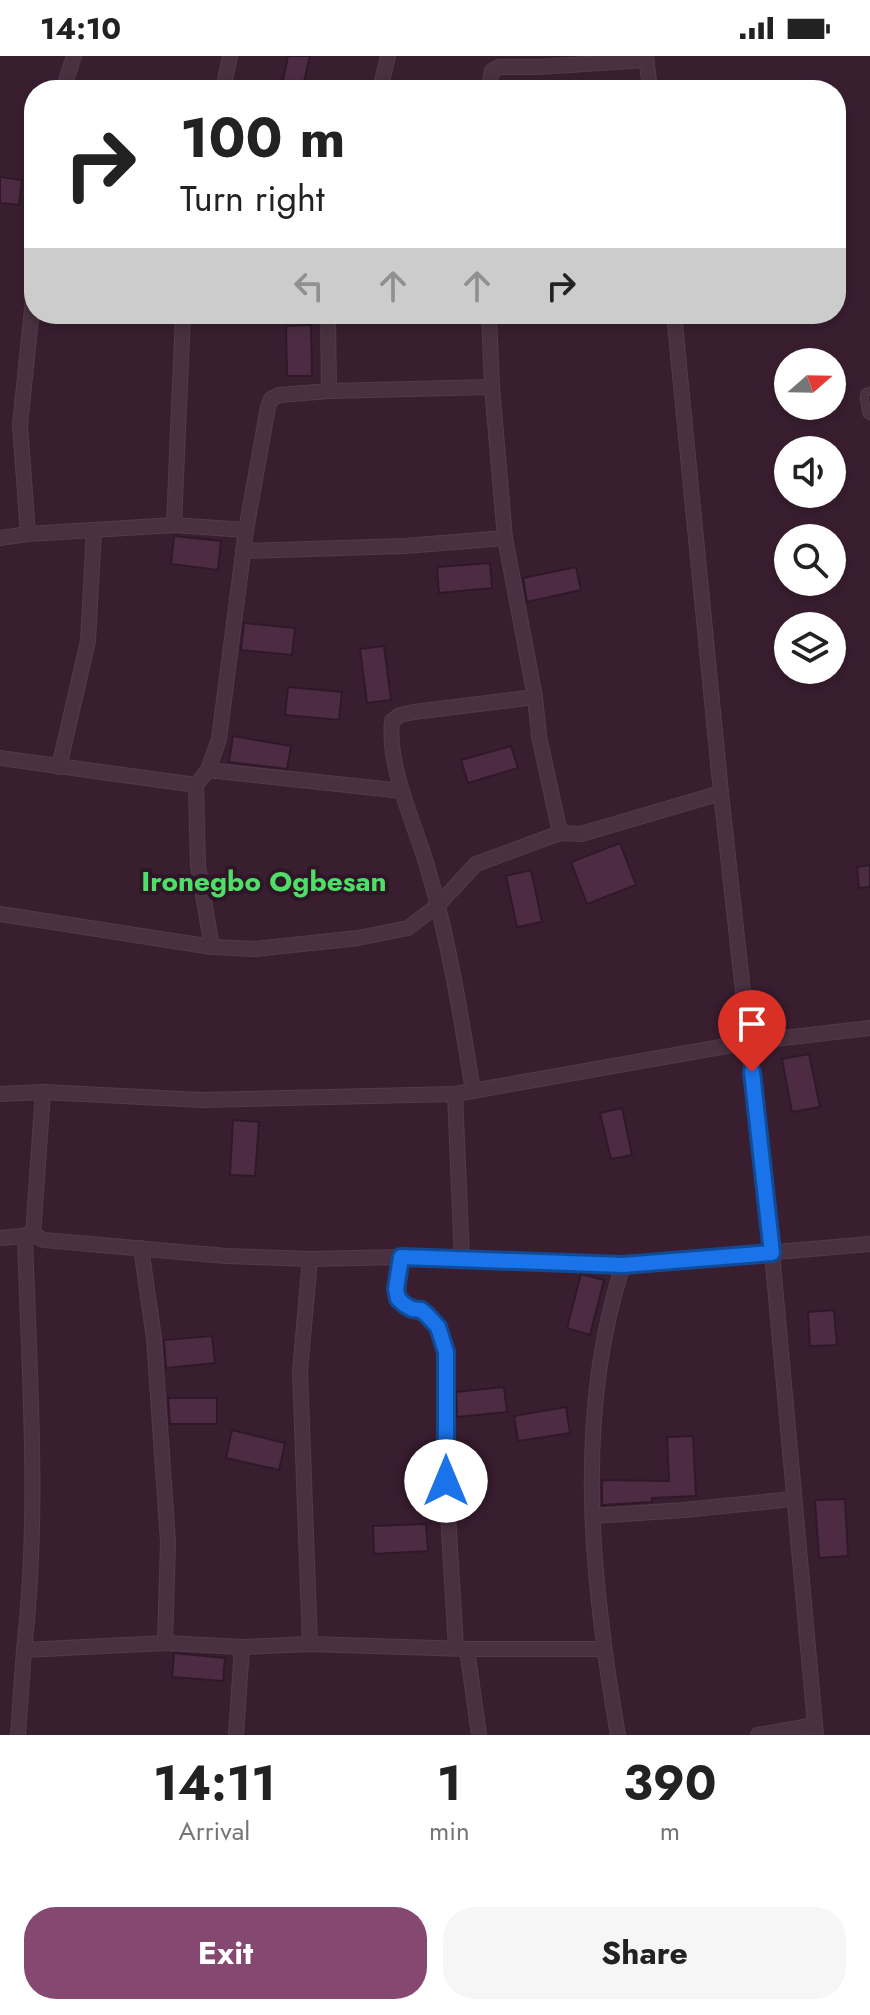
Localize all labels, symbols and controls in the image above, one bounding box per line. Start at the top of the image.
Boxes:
text: 14:10 [40,7,121,50]
text: 100 m [180,97,345,178]
icon: right [48,112,152,216]
text: Turn right [180,172,325,224]
icon: left [287,264,331,308]
icon: ahead [371,264,415,308]
icon: ahead [455,264,499,308]
icon: right [539,264,583,308]
north arrow [774,348,846,420]
map controls [774,348,846,684]
button: sound [774,436,846,508]
button: search [774,524,846,596]
button: layers [774,612,846,684]
district label: Ironegbo Ogbesan [141,861,387,902]
pin [718,990,786,1072]
icon: arrive [730,1002,774,1046]
position arrow [404,1439,488,1523]
text: 14:11 [153,1749,276,1818]
text: 1 [437,1749,461,1818]
text: 390 [623,1749,717,1818]
text: Arrival [179,1812,250,1850]
text: min [429,1812,470,1850]
text: m [660,1812,680,1850]
button: Exit [24,1907,427,1999]
button: Share [443,1907,846,1999]

